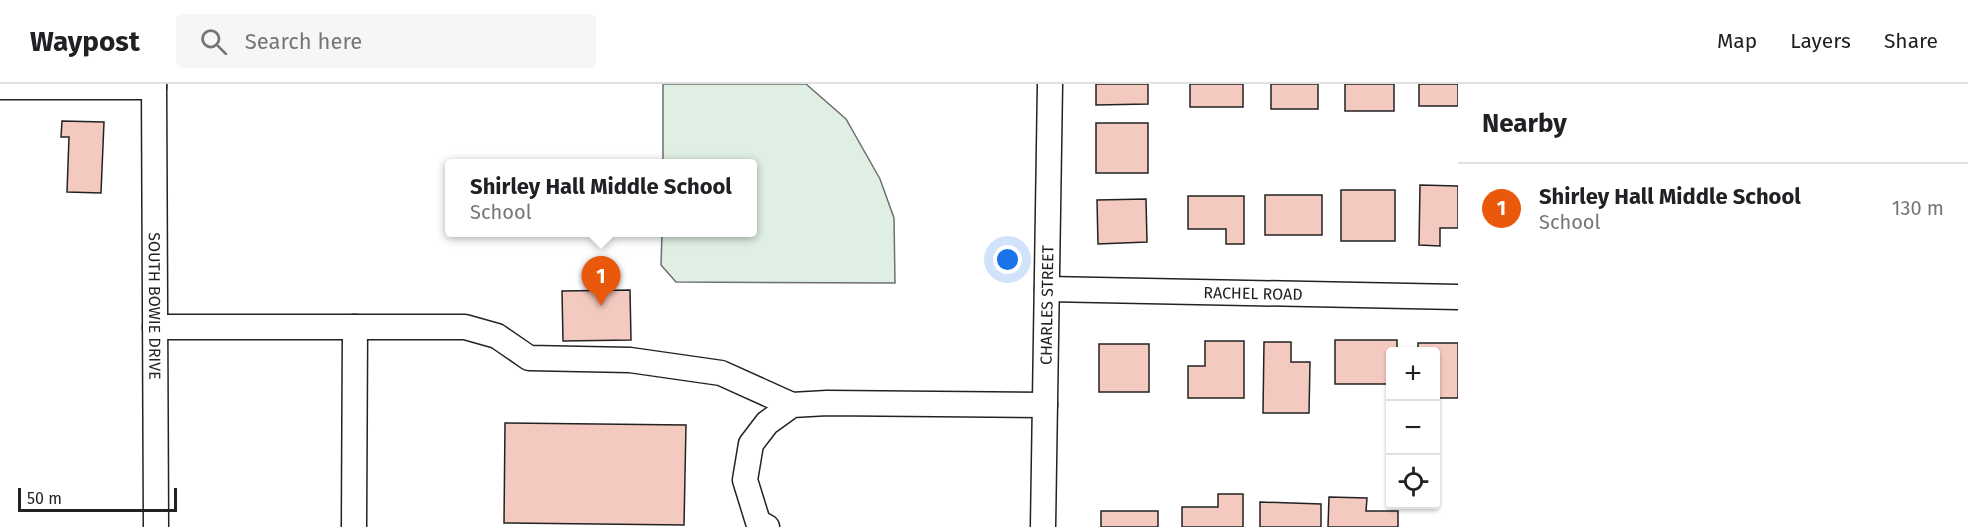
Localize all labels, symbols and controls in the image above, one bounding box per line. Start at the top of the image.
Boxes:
search box [176,14,596,68]
text: Waypost [30,25,140,58]
icon: search [197,25,230,58]
text: Search here [245,28,362,55]
text: Map [1717,28,1757,54]
text: Layers [1790,28,1851,54]
text: Share [1884,28,1938,54]
text: Nearby [1482,108,1567,139]
popup [445,159,757,237]
text: Shirley Hall Middle School [470,173,732,200]
text: Shirley Hall Middle School [1539,183,1801,210]
text: 1 [1497,196,1506,220]
text: 130 m [1892,196,1944,220]
text: School [470,200,532,224]
text: School [1539,210,1600,234]
street label: SOUTH BOWIE DRIVE [145,232,164,380]
street label: CHARLES STREET [1037,244,1057,365]
your location [993,245,1022,274]
pin: 1 [582,256,620,306]
street label: RACHEL ROAD [1203,283,1303,304]
map controls [1386,347,1440,509]
button: + [1386,347,1440,401]
button: − [1386,401,1440,455]
button: locate [1386,455,1440,509]
scale bar [18,485,177,512]
text: 50 m [27,489,62,508]

